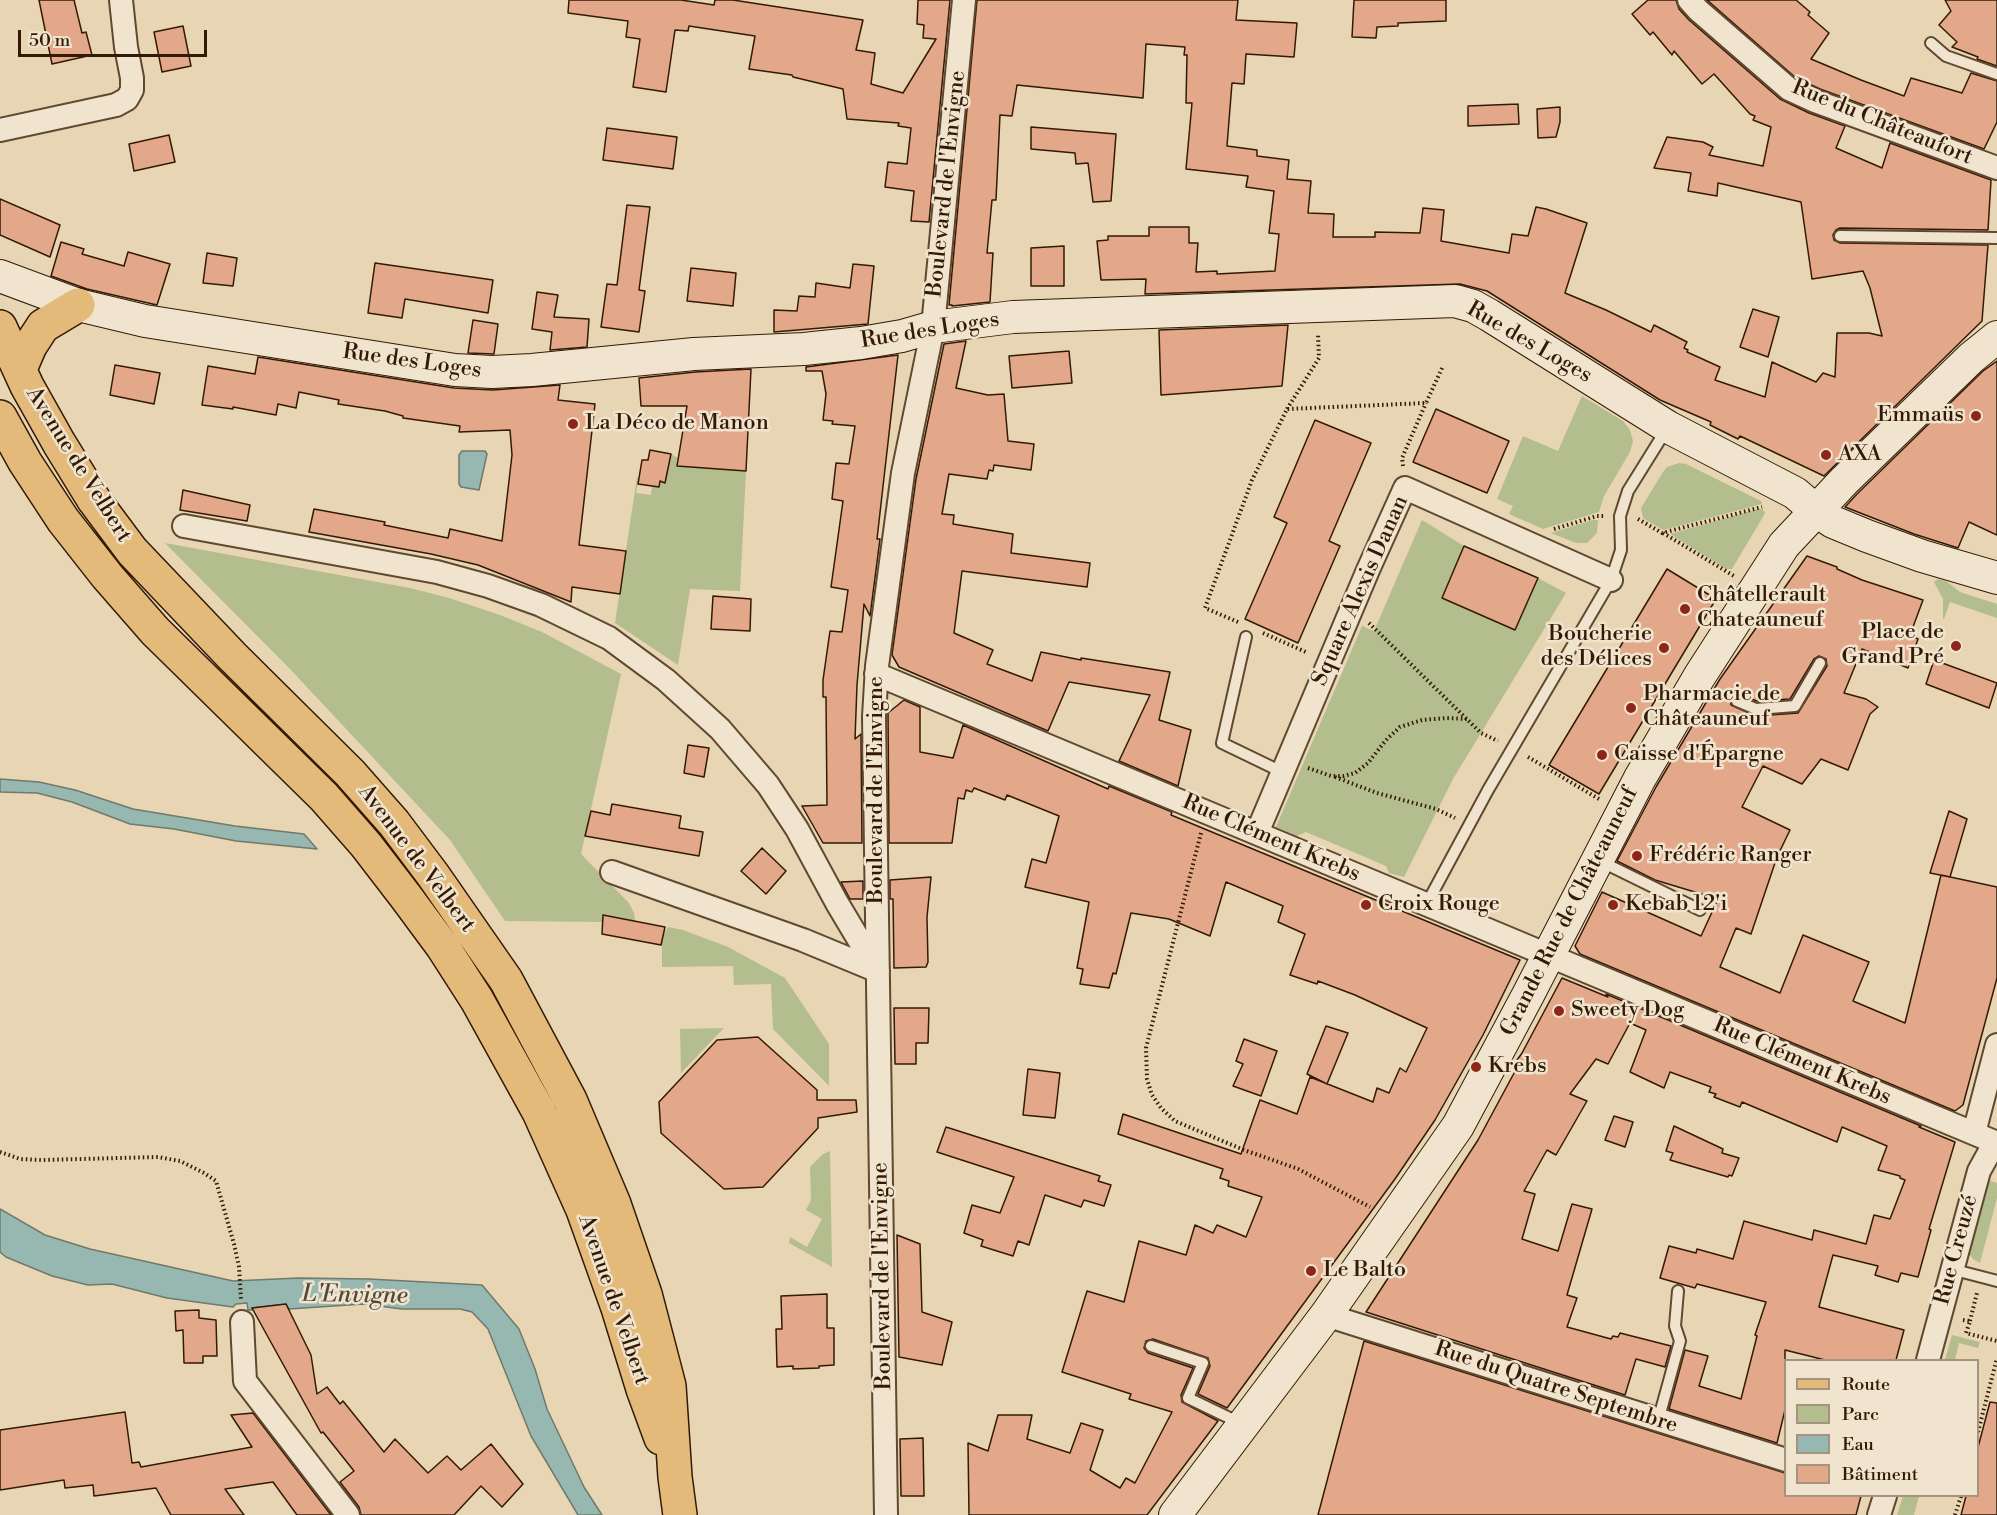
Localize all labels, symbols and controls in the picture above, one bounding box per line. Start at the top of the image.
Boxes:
scale bar [21,18,210,56]
text: 50 m [29,29,70,52]
street label: Boulevard de l'Envigne [922,69,972,299]
street label: Rue du Châteaufort [1788,75,1976,171]
street label: Rue des Loges [1462,297,1596,389]
street label: Rue des Loges [859,307,1001,355]
street label: Rue des Loges [341,339,483,385]
street label: Avenue de Velbert [20,382,136,548]
place label: Emmaüs [1877,403,1964,429]
marker: Emmaüs [1969,409,1983,423]
place label: La Déco de Manon [585,411,769,437]
marker: La Déco de Manon [566,417,580,431]
place label: AXA [1838,442,1882,468]
marker: AXA [1819,448,1833,462]
street label: Square Alexis Danan [1307,492,1415,690]
place label: Châtellerault Chateauneuf [1697,583,1827,634]
marker: Châtellerault Chateauneuf [1678,602,1692,616]
place label: Place de Grand Pré [1842,620,1944,672]
place label: Boucherie des Délices [1540,622,1652,674]
marker: Place de Grand Pré [1949,639,1963,653]
marker: Boucherie des Délices [1657,641,1671,655]
street label: Boulevard de l'Envigne [864,676,890,904]
place label: Pharmacie de Châteauneuf [1643,682,1780,734]
marker: Pharmacie de Châteauneuf [1624,701,1638,715]
place label: Caisse d'Épargne [1614,742,1784,768]
marker: Caisse d'Épargne [1595,748,1609,762]
street label: Avenue de Velbert [352,780,480,938]
street label: Grande Rue de Châteauneuf [1496,783,1644,1041]
street label: Rue Clément Krebs [1178,790,1364,888]
place label: Frédéric Ranger [1649,843,1812,869]
marker: Frédéric Ranger [1630,849,1644,863]
place label: Croix Rouge [1378,892,1500,918]
place label: Kebab 12'i [1625,892,1727,918]
marker: Croix Rouge [1359,898,1373,912]
marker: Kebab 12'i [1606,898,1620,912]
place label: Sweety Dog [1571,998,1684,1024]
marker: Sweety Dog [1552,1004,1566,1018]
street label: Rue Clément Krebs [1709,1013,1895,1111]
place label: Krebs [1488,1054,1547,1080]
marker: Krebs [1469,1060,1483,1074]
street label: Boulevard de l'Envigne [868,1162,898,1390]
street label: Rue Creuzé [1930,1192,1984,1308]
street label: Avenue de Velbert [572,1211,654,1389]
place label: Le Balto [1323,1258,1406,1284]
marker: Le Balto [1304,1264,1318,1278]
water label: L'Envigne [302,1281,408,1311]
street label: Rue du Quatre Septembre [1431,1336,1681,1440]
legend [1784,1359,1979,1497]
text: Route [1842,1373,1890,1396]
text: Parc [1842,1403,1879,1426]
text: Eau [1842,1433,1874,1456]
text: Bâtiment [1842,1463,1918,1486]

